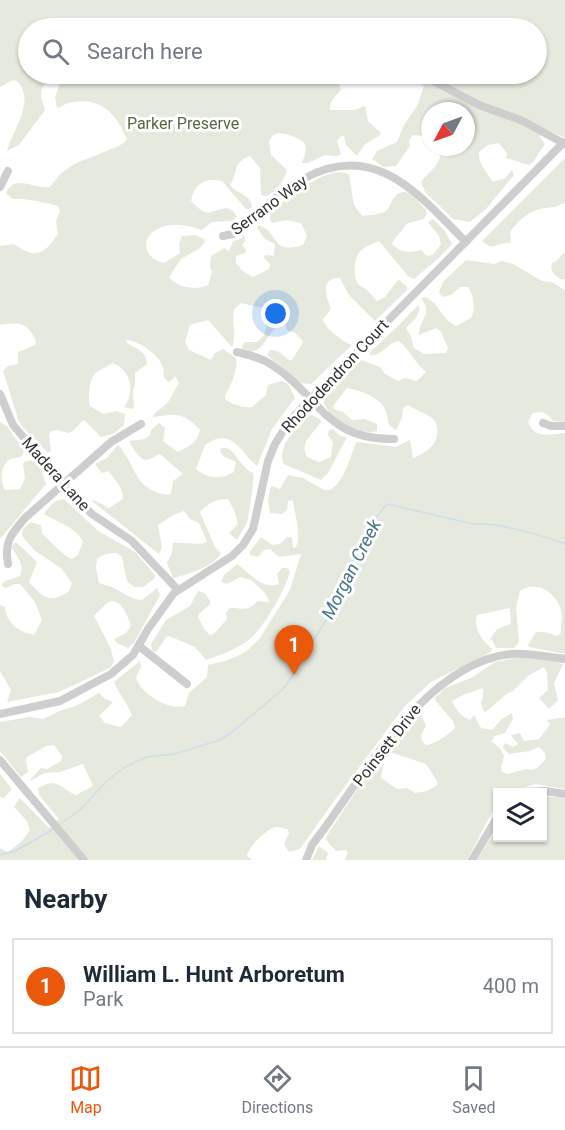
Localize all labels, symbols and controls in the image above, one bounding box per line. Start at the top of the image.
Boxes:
search box [18,18,547,84]
icon: search [39,35,72,68]
text: Search here [87,39,203,64]
north arrow [421,102,475,156]
park label: Parker Preserve [127,114,239,133]
street label: Serrano Way [227,171,311,239]
your location [261,299,290,328]
street label: Rhododendron Court [278,315,392,437]
street label: Madera Lane [18,433,94,515]
water label: Morgan Creek [317,515,386,622]
pin: 1 [274,626,314,675]
street label: Poinsett Drive [349,700,425,790]
map controls [493,788,547,842]
button: layers [493,788,547,842]
text: Nearby [24,884,107,914]
text: William L. Hunt Arboretum [83,962,345,987]
text: 1 [40,974,51,998]
text: 400 m [483,974,539,998]
text: Park [83,987,123,1011]
tab: Map [69,1062,102,1117]
tab: Directions [241,1062,313,1117]
tab: Saved [452,1062,496,1117]

